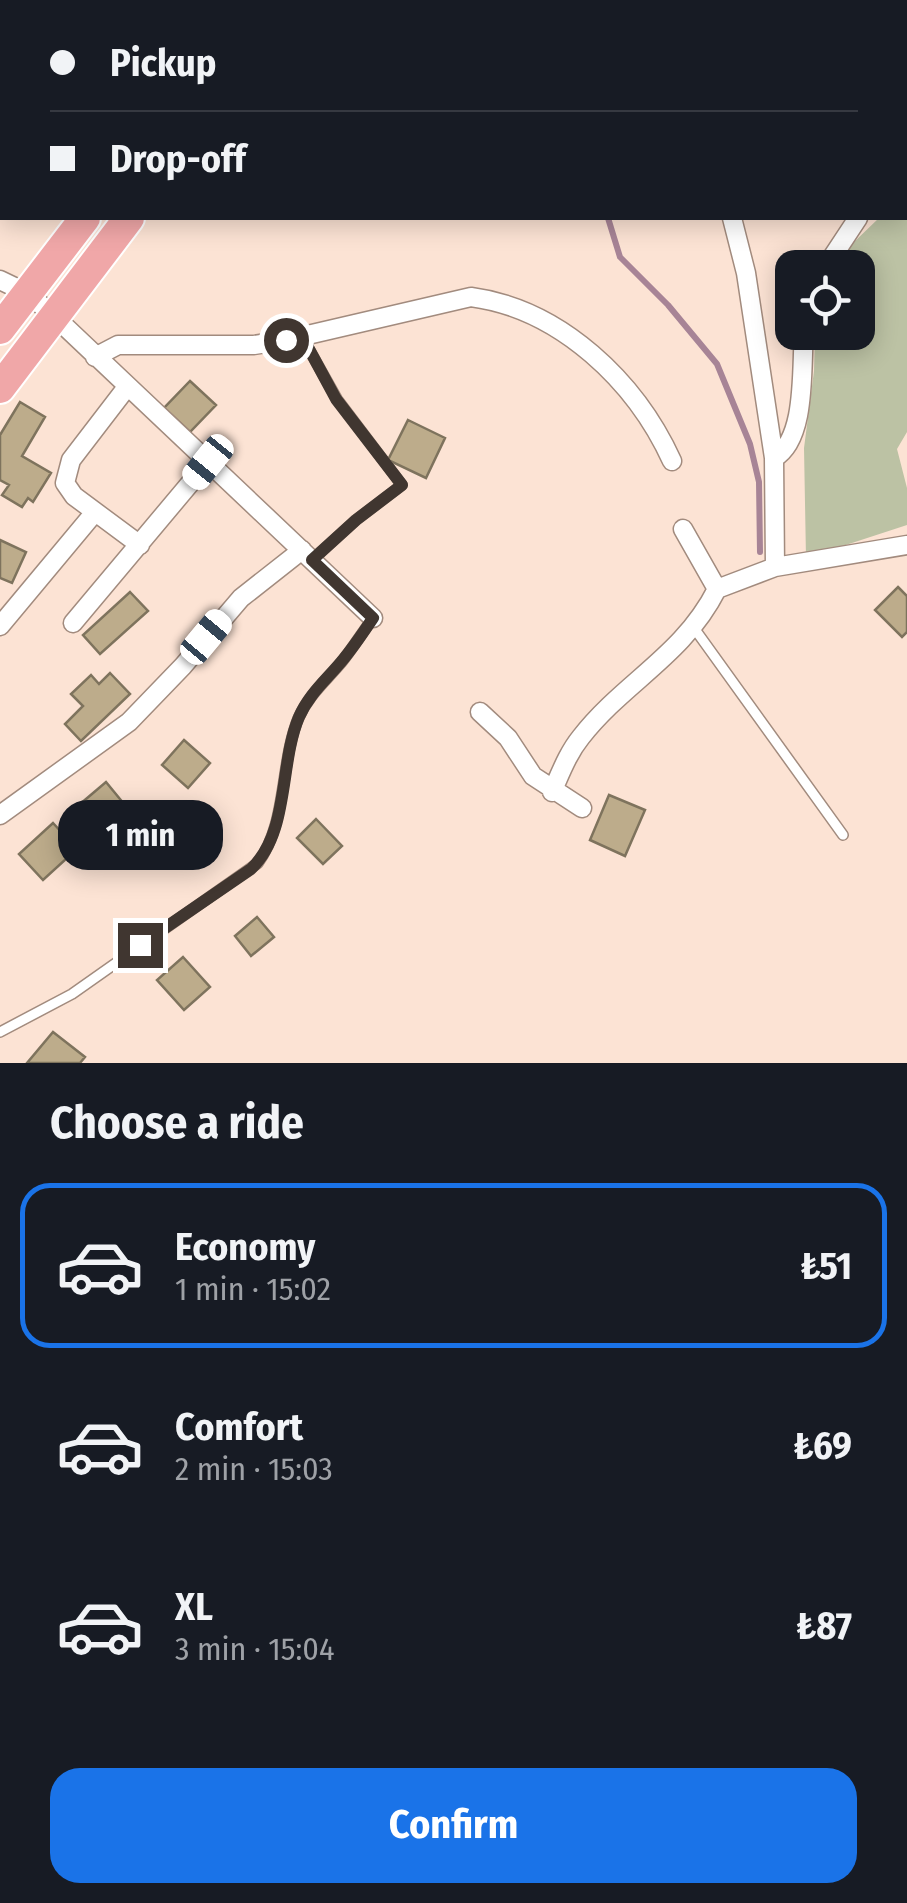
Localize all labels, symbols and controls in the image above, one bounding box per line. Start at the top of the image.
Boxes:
text: Pickup [110,40,216,86]
text: Drop-off [110,136,246,182]
map controls [775,250,875,350]
button: locate [775,250,875,350]
route start [264,318,309,363]
car [177,429,239,495]
car [175,604,237,670]
callout: 1 min [58,800,222,870]
text: 1 min [106,816,175,854]
route end [118,923,163,968]
text: Choose a ride [50,1096,304,1150]
icon: car [55,1221,145,1311]
text: Economy [175,1224,315,1270]
text: ₺51 [800,1243,852,1289]
text: 1 min · 15:02 [175,1270,331,1308]
icon: car [55,1401,145,1491]
text: Comfort [175,1404,303,1450]
text: ₺69 [793,1423,852,1469]
text: 2 min · 15:03 [175,1450,333,1488]
icon: car [55,1581,145,1671]
text: XL [175,1584,213,1630]
text: ₺87 [796,1603,852,1649]
text: 3 min · 15:04 [175,1630,334,1668]
button: Confirm [50,1768,857,1883]

